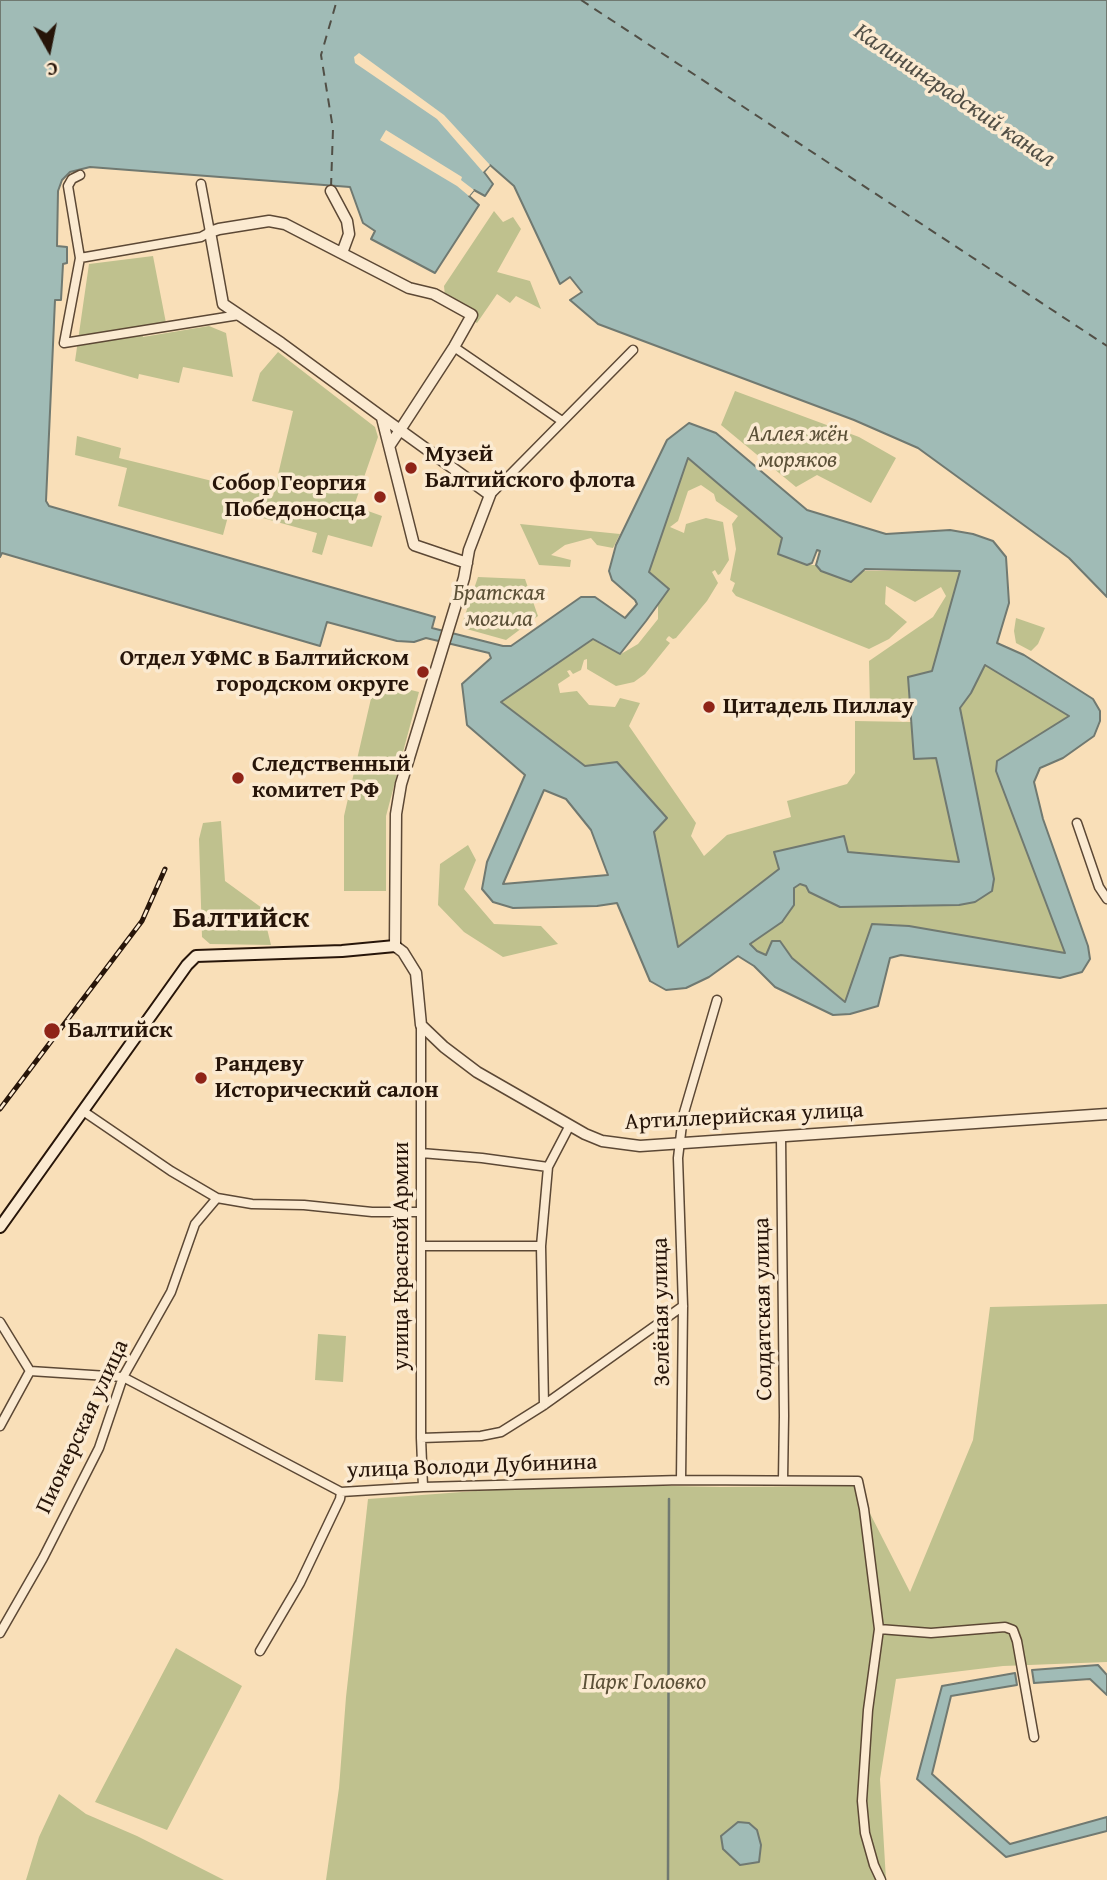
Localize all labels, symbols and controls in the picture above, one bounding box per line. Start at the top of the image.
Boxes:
north arrow [14,14,84,84]
water label: Калининградский канал [848,18,1060,174]
text: С [45,55,60,84]
park label: Аллея жён моряков [747,421,849,475]
place label: Музей Балтийского флота [425,441,635,495]
marker: Музей Балтийского флота [403,460,419,476]
place label: Собор Георгия Победоносца [212,470,366,524]
marker: Собор Георгия Победоносца [372,489,388,505]
park label: Братская могила [453,580,545,634]
place label: Отдел УФМС в Балтийском городском округе [120,645,409,699]
marker: Отдел УФМС в Балтийском городском округе [415,664,431,680]
place label: Цитадель Пиллау [723,693,914,721]
marker: Цитадель Пиллау [701,699,717,715]
place label: Следственный комитет РФ [252,751,411,805]
marker: Следственный комитет РФ [230,770,246,786]
district label: Балтийск [173,901,309,937]
place label: Балтийск [68,1017,172,1045]
marker: Балтийск [42,1021,62,1041]
place label: Рандеву Исторический салон [215,1051,439,1105]
marker: Рандеву Исторический салон [193,1070,209,1086]
street label: Артиллерийская улица [624,1097,864,1137]
street label: улица Красной Армии [388,1142,416,1370]
street label: Солдатская улица [749,1217,779,1401]
street label: Зелёная улица [647,1237,677,1387]
street label: Пионерская улица [31,1336,135,1518]
street label: улица Володи Дубинина [346,1449,598,1485]
park label: Парк Головко [582,1669,706,1697]

